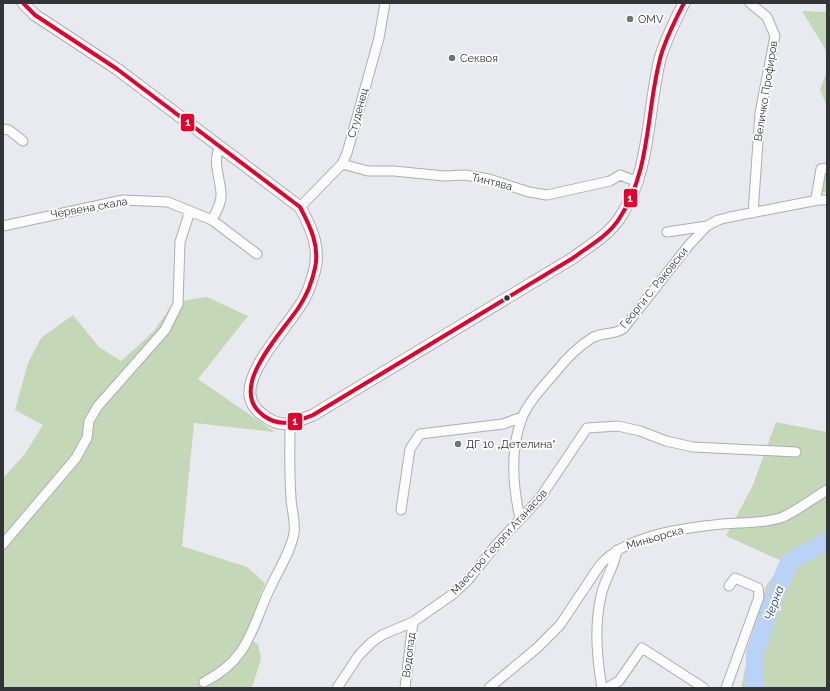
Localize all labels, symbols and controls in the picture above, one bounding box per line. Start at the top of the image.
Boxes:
place label: OMV [638,13,664,26]
marker: OMV [625,14,635,24]
street label: Величко Профиров [752,40,780,142]
place label: Секвоя [460,52,498,65]
marker: Секвоя [447,53,457,63]
street label: Студенец [345,86,371,139]
line badge: 1 [180,113,195,132]
text: 1 [185,116,191,129]
street label: Тинтява [470,171,514,193]
line badge: 1 [623,188,638,208]
text: 1 [627,192,633,205]
street label: Червена скала [50,195,128,221]
street label: Георги С. Раковски [617,245,691,331]
unlabelled marker [502,293,512,303]
line badge: 1 [287,412,303,431]
text: 1 [292,415,298,428]
place label: ДГ 10 „Детелина“ [466,438,556,451]
marker: ДГ 10 „Детелина“ [453,439,463,449]
street label: Маестро Георги Атанасов [448,487,550,597]
street label: Миньорска [625,524,685,552]
water label: Черна [761,584,787,622]
street label: Водопад [400,631,418,678]

